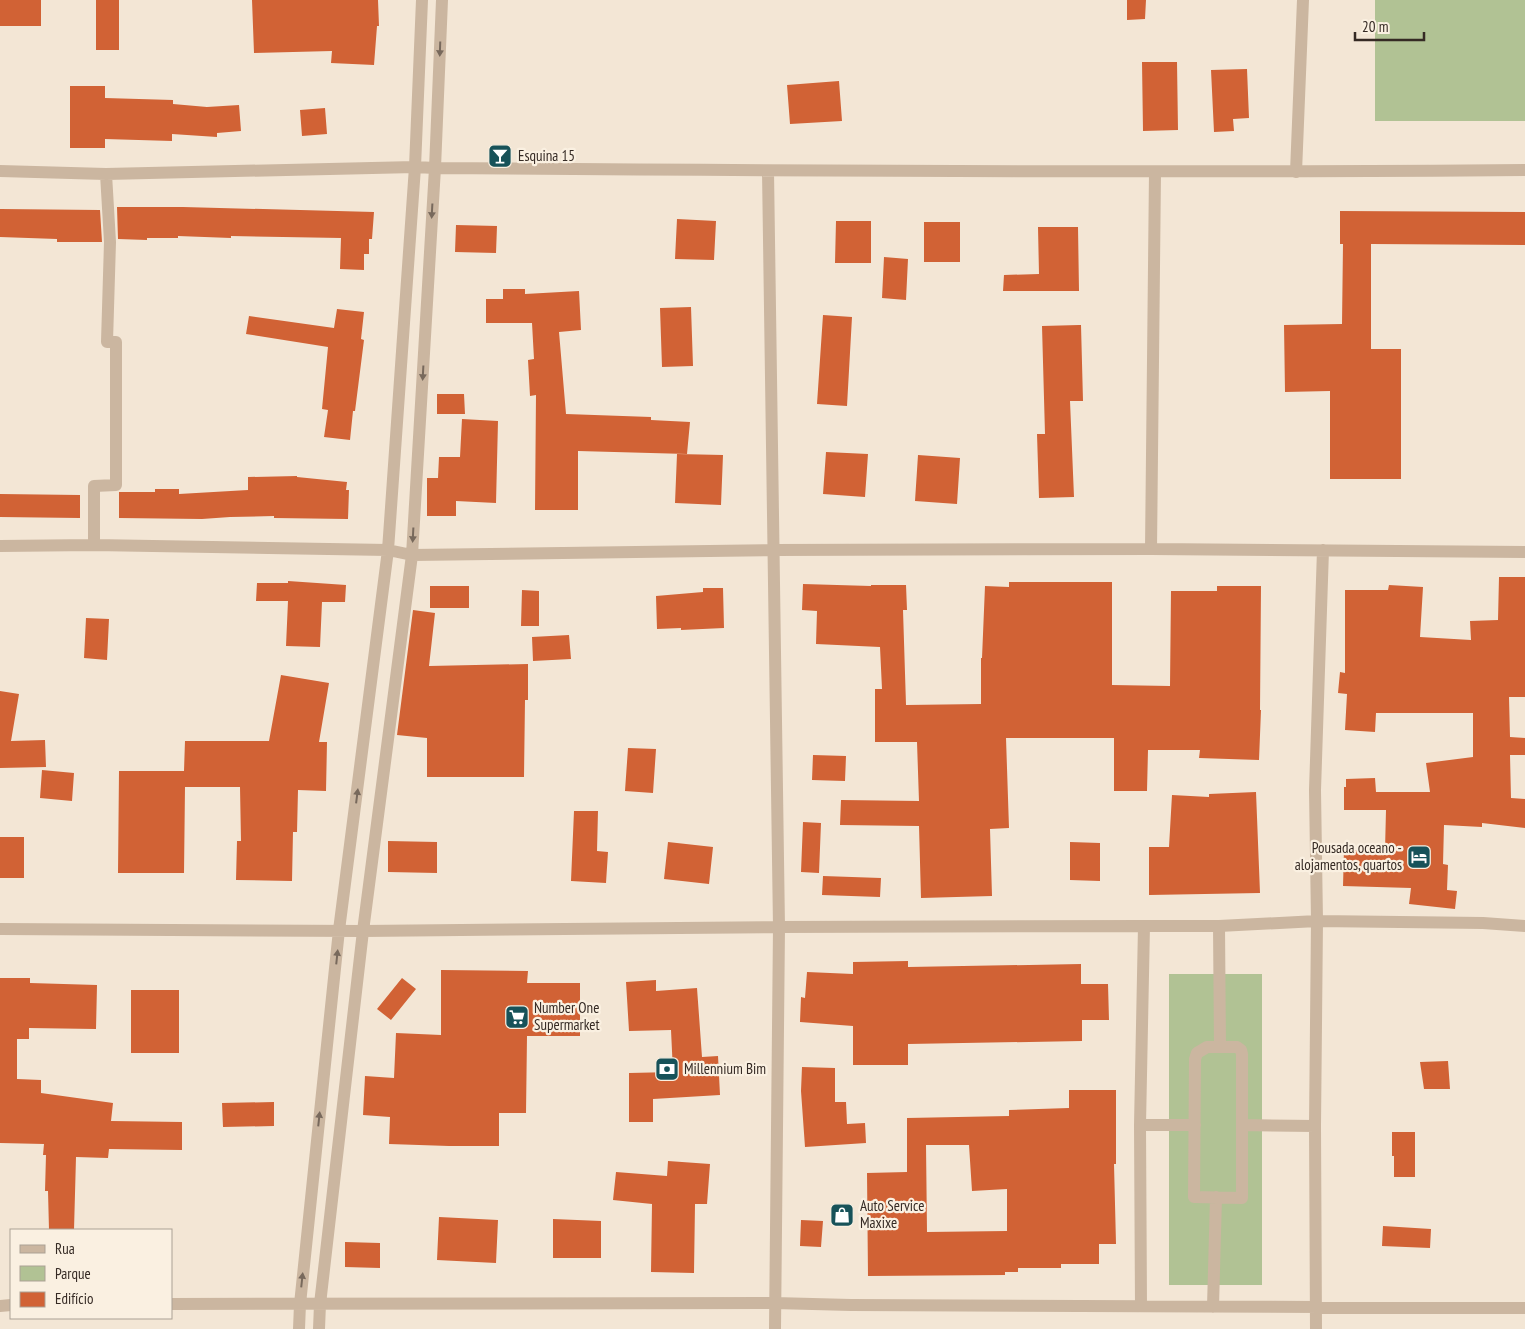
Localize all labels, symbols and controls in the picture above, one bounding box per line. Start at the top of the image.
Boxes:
scale bar [1355,10,1424,42]
text: 20 m [1362,17,1388,36]
one-way arrow [436,41,444,57]
bar icon: Esquina 15 [487,143,513,169]
place label: Esquina 15 [518,146,575,165]
one-way arrow [428,203,436,219]
one-way arrow [418,366,426,382]
one-way arrow [409,528,417,544]
one-way arrow [353,788,361,804]
place label: Pousada oceano - alojamentos, quartos [1295,838,1402,874]
hotel icon: Pousada oceano - alojamentos, quartos [1406,844,1432,870]
one-way arrow [333,949,341,965]
place label: Number One Supermarket [534,998,600,1034]
supermarket icon: Number One Supermarket [504,1004,530,1030]
bank icon: Millennium Bim [654,1056,680,1082]
place label: Millennium Bim [684,1059,766,1078]
one-way arrow [316,1110,324,1126]
place label: Auto Service Maxixe [860,1196,924,1232]
shop icon: Auto Service Maxixe [829,1202,855,1228]
legend [10,1229,172,1319]
text: Rua [55,1239,75,1258]
text: Parque [55,1264,91,1283]
one-way arrow [298,1272,306,1288]
text: Edifício [55,1289,93,1308]

